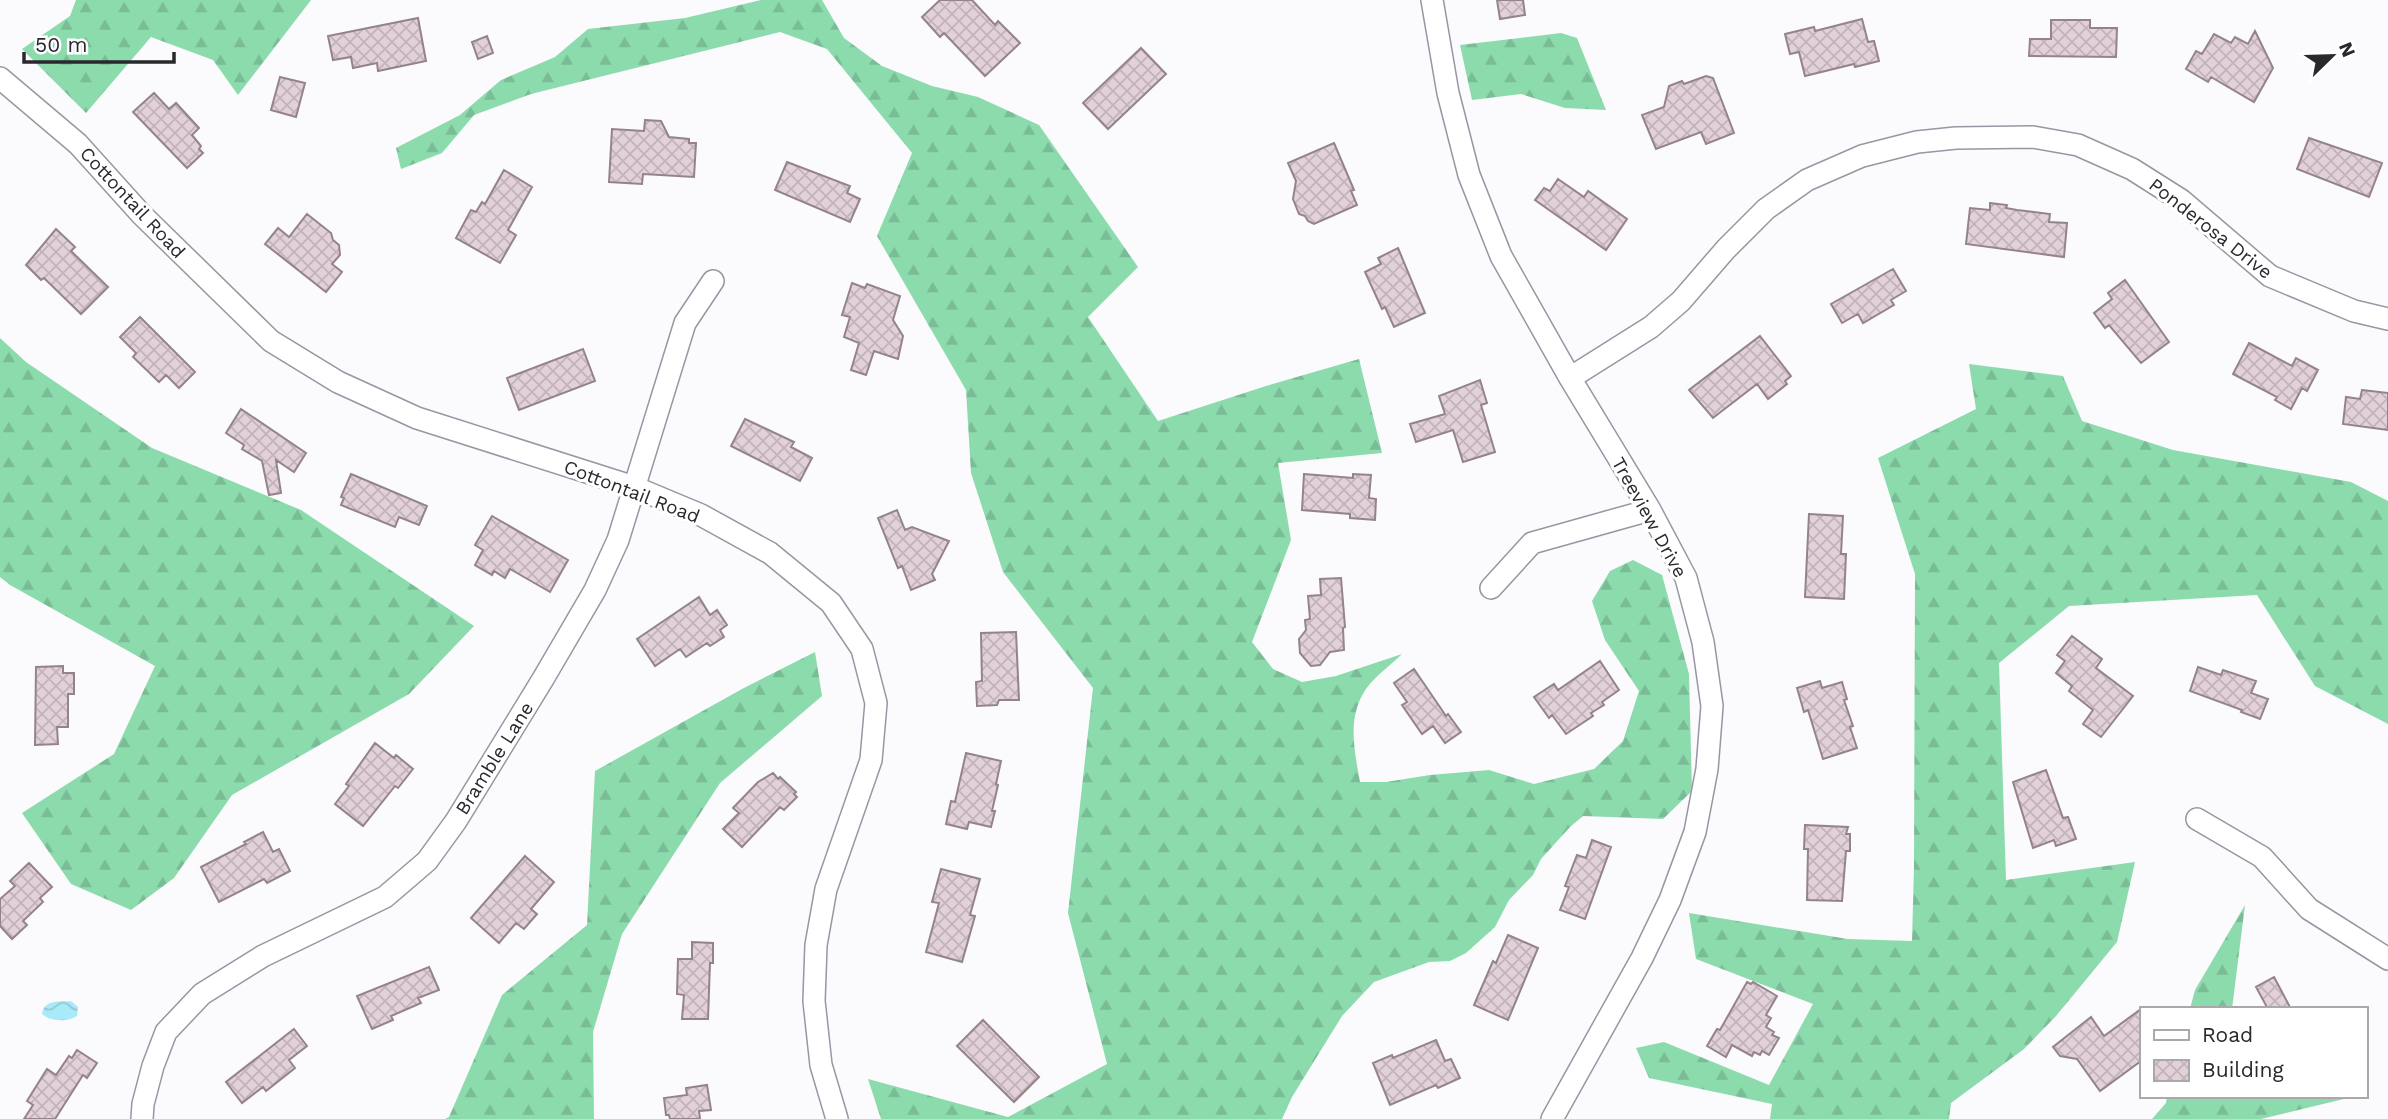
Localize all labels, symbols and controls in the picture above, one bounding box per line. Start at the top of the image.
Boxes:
scale bar [24,21,175,65]
north arrow [2297,21,2367,91]
text: 50 m [35,32,87,57]
text: N [2334,39,2361,61]
street label: Cottontail Road [75,142,190,263]
street label: Ponderosa Drive [2144,173,2277,284]
street label: Treeview Drive [1607,453,1692,581]
street label: Cottontail Road [561,455,703,528]
street label: Bramble Lane [451,698,538,819]
legend [2140,1007,2367,1098]
text: Road [2202,1022,2253,1047]
text: Building [2202,1057,2284,1082]

